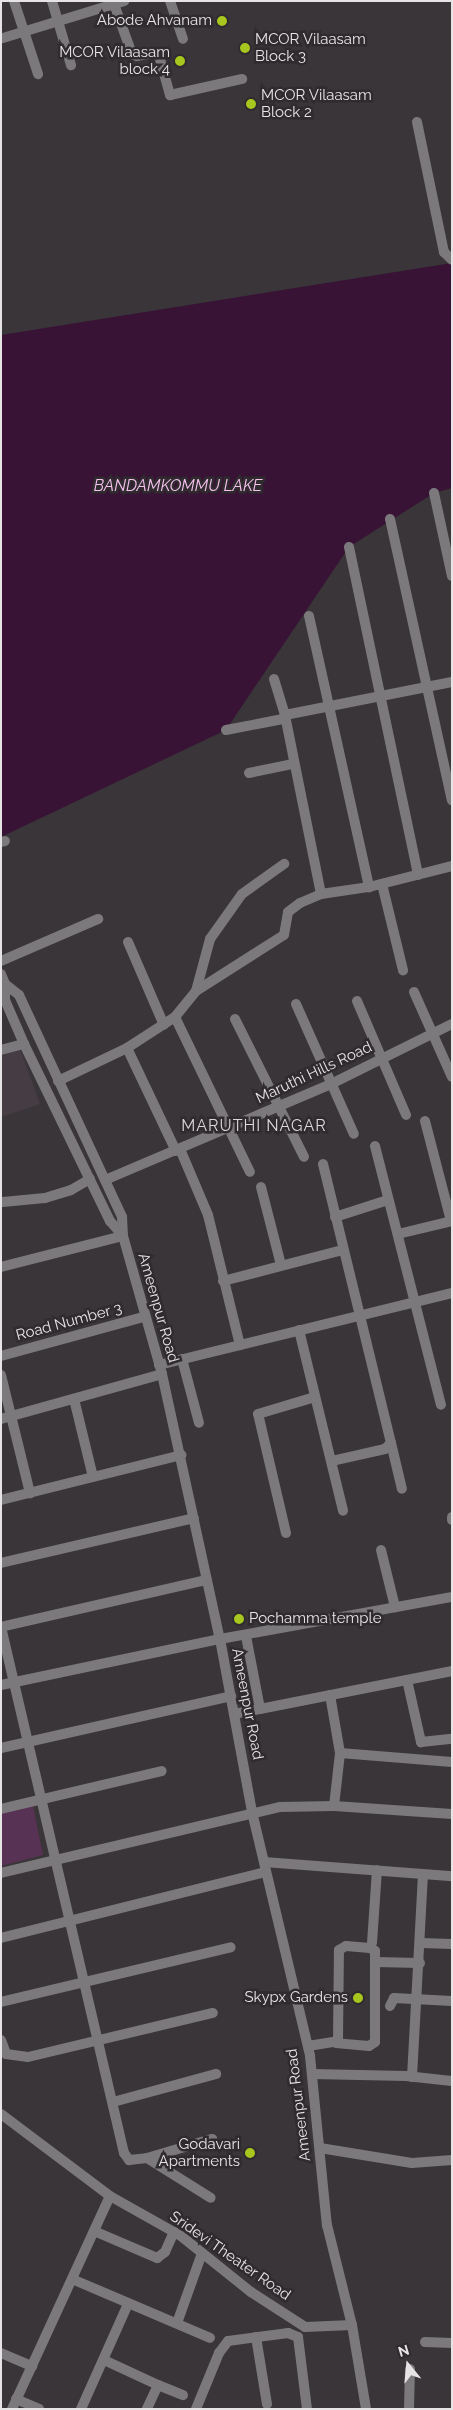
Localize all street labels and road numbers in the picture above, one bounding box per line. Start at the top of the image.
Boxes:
street label: Maruthi Hills Road [253,1038,375,1108]
street label: Ameenpur Road [134,1251,182,1365]
street label: Road Number 3 [14,1299,124,1345]
street label: Ameenpur Road [227,1647,267,1761]
street label: Ameenpur Road [283,2048,315,2162]
street label: Sridevi Theater Road [166,2207,294,2305]

